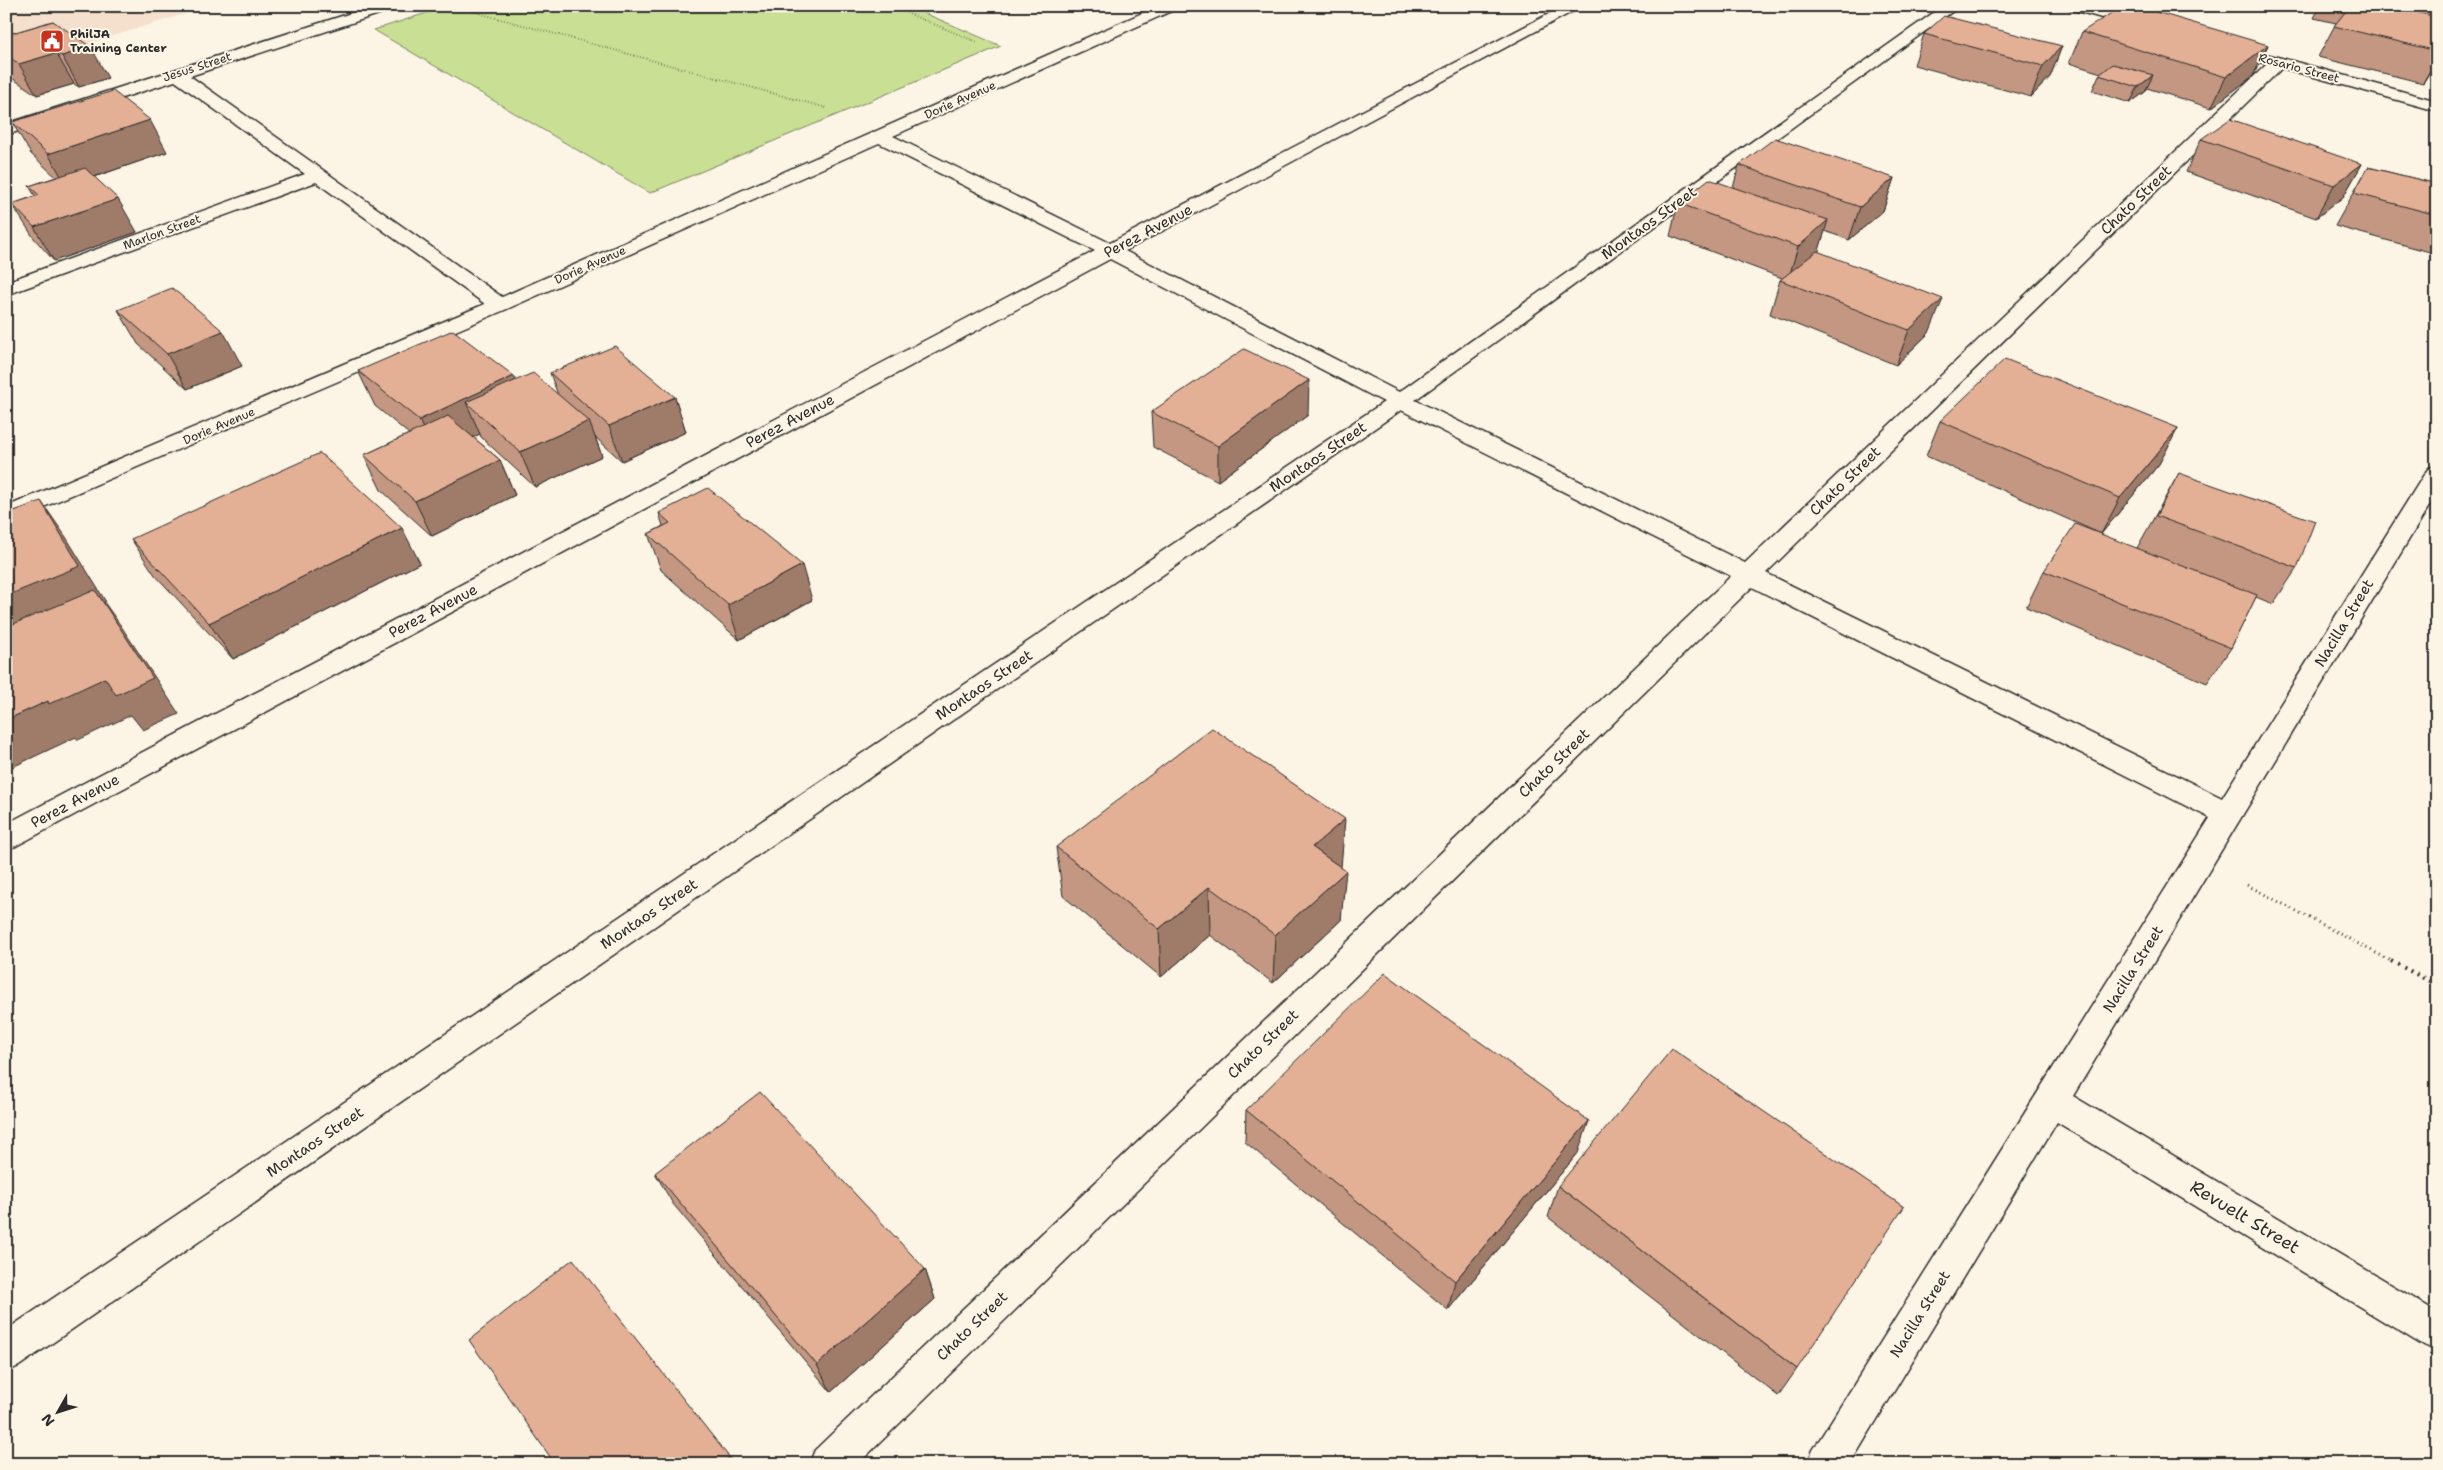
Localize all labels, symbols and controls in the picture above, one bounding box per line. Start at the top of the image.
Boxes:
place label: PhilJA Training Center [70,26,167,56]
public building icon: PhilJA Training Center [39,28,65,54]
street label: Jesus Street [161,48,233,86]
street label: Rosario Street [2257,50,2341,86]
street label: Dorie Avenue [922,77,998,123]
street label: Chato Street [2096,161,2176,239]
street label: Montaos Street [1597,182,1701,264]
street label: Perez Avenue [1100,199,1196,263]
street label: Marlon Street [121,211,203,253]
street label: Dorie Avenue [552,242,628,288]
street label: Perez Avenue [742,389,838,453]
street label: Dorie Avenue [181,404,258,448]
street label: Montaos Street [1265,417,1371,497]
street label: Chato Street [1805,442,1885,520]
street label: Nacilla Street [2310,575,2378,671]
street label: Perez Avenue [385,579,481,643]
street label: Montaos Street [931,645,1037,725]
street label: Chato Street [1514,724,1594,802]
street label: Perez Avenue [27,769,123,833]
street label: Montaos Street [596,874,702,954]
street label: Nacilla Street [2098,922,2168,1016]
street label: Chato Street [1223,1005,1303,1083]
street label: Montaos Street [262,1102,368,1182]
street label: Revuelt Street [2186,1175,2304,1259]
street label: Nacilla Street [1885,1267,1955,1361]
street label: Chato Street [932,1287,1012,1365]
north arrow [32,1388,82,1438]
text: N [37,1410,58,1430]

